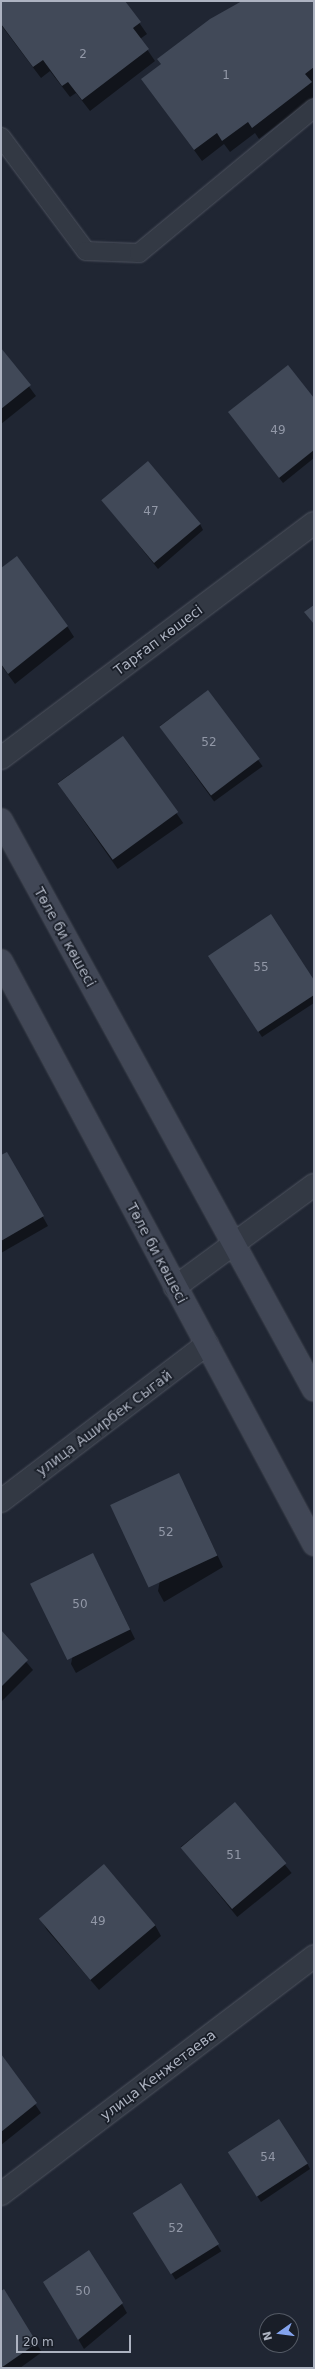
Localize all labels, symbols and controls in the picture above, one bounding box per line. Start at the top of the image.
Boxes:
house number: 2 [79,48,87,62]
house number: 1 [222,69,230,83]
house number: 49 [270,424,286,438]
house number: 47 [143,505,159,519]
street label: Тарғап көшесі [110,601,206,679]
house number: 52 [201,736,217,750]
street label: Төле би көшесі [31,884,99,990]
house number: 55 [253,961,269,975]
street label: Төле би көшесі [123,1200,191,1306]
street label: улица Аширбек Сыгай [33,1367,175,1479]
house number: 52 [158,1526,174,1540]
house number: 50 [72,1598,88,1612]
house number: 51 [226,1849,242,1863]
house number: 49 [90,1915,106,1929]
street label: улица Кенжетаева [97,2026,219,2124]
house number: 54 [260,2151,276,2165]
house number: 52 [168,2222,184,2236]
house number: 50 [75,2285,91,2299]
north arrow [259,2313,299,2353]
scale bar [18,2327,133,2353]
text: N [260,2330,275,2342]
text: 20 m [23,2335,54,2349]

